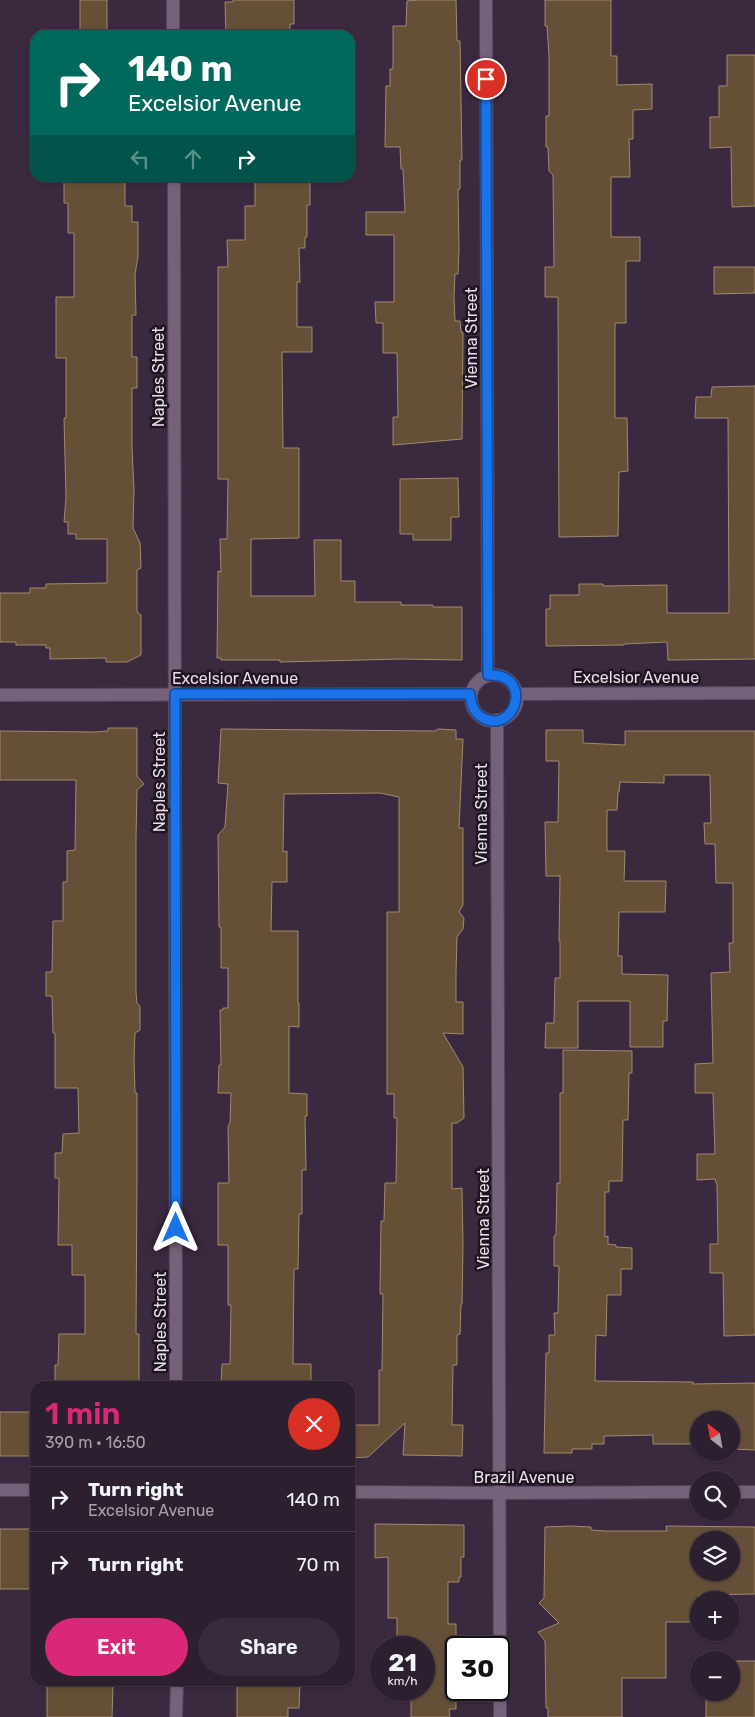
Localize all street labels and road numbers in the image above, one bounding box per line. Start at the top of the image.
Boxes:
street label: Vienna Street [462,287,481,389]
street label: Naples Street [149,327,168,427]
street label: Excelsior Avenue [573,668,699,687]
street label: Excelsior Avenue [172,669,298,688]
street label: Naples Street [150,732,169,832]
street label: Vienna Street [472,763,491,865]
street label: Vienna Street [474,1168,493,1270]
street label: Naples Street [151,1272,170,1372]
street label: Brazil Avenue [474,1468,574,1487]

